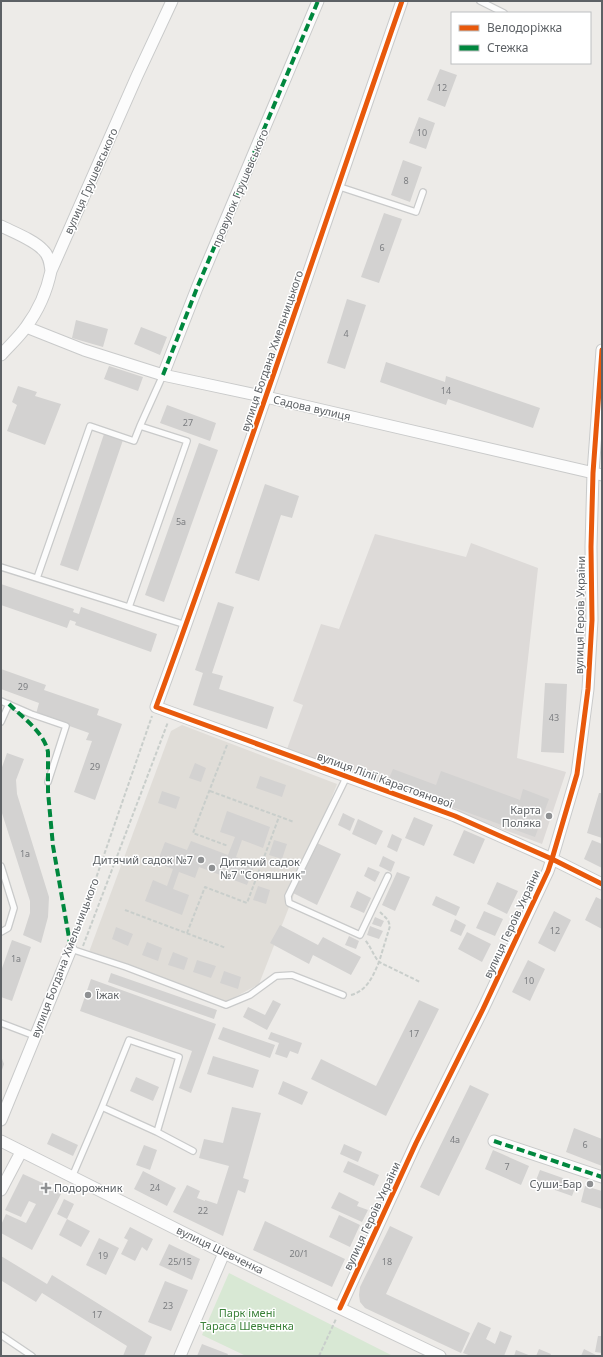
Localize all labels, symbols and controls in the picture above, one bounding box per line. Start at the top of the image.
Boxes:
legend [451,12,591,64]
text: Велодоріжка [487,19,562,36]
text: Стежка [487,39,528,56]
house number: 12 [437,81,447,94]
street label: вулиця Грушевського [60,125,121,236]
street label: провулок Грушевського [208,126,271,249]
house number: 10 [417,126,427,139]
house number: 8 [403,174,409,187]
house number: 6 [379,241,385,254]
street label: вулиця Богдана Хмельницького [237,268,306,434]
house number: 4 [343,327,349,340]
house number: 14 [441,384,451,397]
street label: Садова вулиця [272,391,352,424]
house number: 27 [183,416,193,429]
house number: 5а [176,515,186,528]
street label: вулиця Героїв України [571,556,588,674]
house number: 29 [18,680,28,693]
house number: 43 [549,711,559,724]
street label: вулиця Лілії Карастоянової [315,748,455,811]
house number: 29 [90,760,100,773]
place label: Карта Поляка [502,802,541,830]
marker: Карта Поляка [544,811,554,821]
house number: 1а [20,847,30,860]
place label: Дитячий садок №7 [93,852,193,867]
place label: Дитячий садок №7 "Соняшник" [220,854,305,882]
marker: Дитячий садок №7 [196,855,206,865]
marker: Дитячий садок №7 "Соняшник" [207,863,217,873]
street label: вулиця Героїв України [480,867,543,981]
street label: вулиця Богдана Хмельницького [27,876,102,1040]
house number: 12 [550,924,560,937]
house number: 1а [11,952,21,965]
house number: 10 [524,974,534,987]
place label: Їжак [96,987,119,1002]
marker: Їжак [83,990,93,1000]
house number: 17 [409,1027,419,1040]
house number: 4а [450,1133,460,1146]
house number: 6 [582,1138,588,1151]
street label: вулиця Героїв України [340,1159,403,1273]
house number: 7 [504,1160,510,1173]
place label: Суши-Бар [530,1176,582,1191]
marker: Суши-Бар [585,1179,595,1189]
place label: Подорожник [54,1180,123,1195]
house number: 24 [150,1181,160,1194]
marker: Подорожник [41,1183,51,1193]
house number: 22 [198,1204,208,1217]
street label: вулиця Шевченка [174,1222,266,1277]
house number: 20/1 [290,1247,308,1260]
house number: 19 [98,1249,108,1262]
house number: 25/15 [168,1255,192,1268]
house number: 18 [382,1255,392,1268]
house number: 23 [163,1299,173,1312]
park label: Парк імені Тараса Шевченка [200,1305,294,1333]
house number: 17 [92,1308,102,1321]

